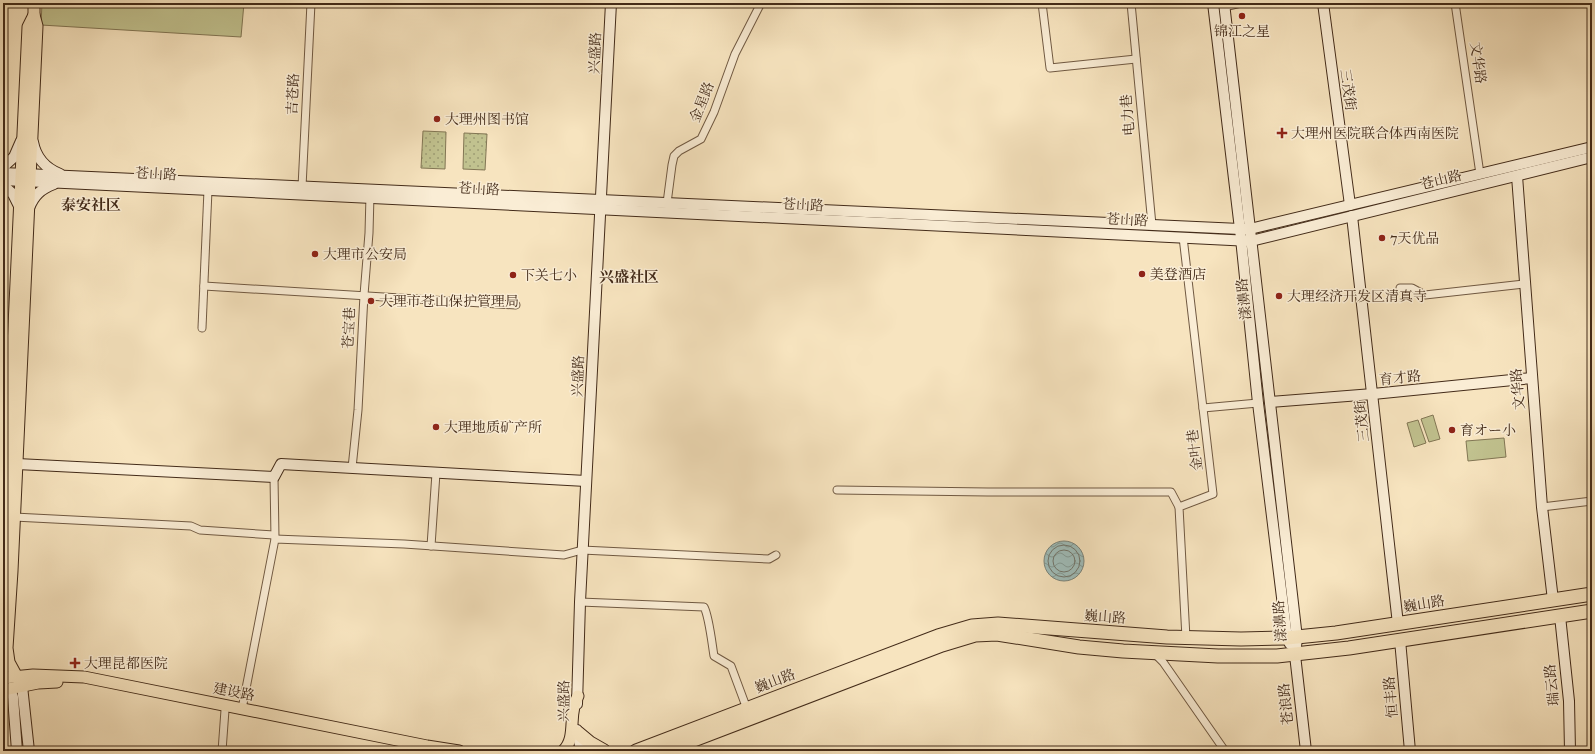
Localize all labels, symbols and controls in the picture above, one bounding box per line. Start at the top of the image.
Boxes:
marker: 锦江之星 [1237,11,1247,21]
place label: 锦江之星 [1214,23,1270,40]
street label: 兴盛路 [585,32,605,74]
street label: 文华路 [1467,41,1489,85]
street label: 三茂街 [1337,68,1359,112]
street label: 吉苍路 [283,73,303,115]
street label: 金星路 [686,79,718,125]
street label: 电力巷 [1118,93,1138,137]
place label: 大理州图书馆 [445,111,529,128]
marker: 大理州图书馆 [432,114,442,124]
place label: 大理州医院联合体西南医院 [1291,125,1459,142]
marker: 大理州医院联合体西南医院 [1276,127,1288,139]
street label: 苍山路 [135,164,177,184]
street label: 苍山路 [1419,167,1463,193]
street label: 苍山路 [458,179,500,199]
street label: 苍山路 [782,195,824,215]
district label: 泰安社区 [61,196,121,214]
street label: 苍山路 [1106,210,1148,230]
place label: 7天优品 [1390,230,1439,247]
marker: 7天优品 [1377,233,1387,243]
place label: 大理市公安局 [323,246,407,263]
marker: 大理市公安局 [310,249,320,259]
place label: 美登酒店 [1150,266,1206,283]
place label: 下关七小 [521,267,577,284]
district label: 兴盛社区 [599,268,659,286]
marker: 美登酒店 [1137,269,1147,279]
marker: 下关七小 [508,270,518,280]
street label: 漾濞路 [1233,277,1255,321]
place label: 大理经济开发区清真寺 [1287,288,1427,305]
marker: 大理经济开发区清真寺 [1274,291,1284,301]
place label: 大理市苍山保护管理局 [379,293,519,310]
marker: 大理市苍山保护管理局 [366,296,376,306]
street label: 苍宝巷 [339,307,359,349]
street label: 兴盛路 [568,355,588,397]
street label: 育才路 [1378,367,1422,389]
street label: 文华路 [1508,367,1528,411]
street label: 三茂街 [1351,399,1373,443]
place label: 大理地质矿产所 [444,419,542,436]
marker: 大理地质矿产所 [431,422,441,432]
place label: 育オー小 [1460,422,1516,439]
marker: 育オー小 [1447,425,1457,435]
street label: 金叶巷 [1184,428,1206,472]
street label: 巍山路 [1402,592,1446,616]
street label: 漾濞路 [1270,599,1290,643]
street label: 巍山路 [1083,607,1127,627]
place label: 大理昆都医院 [84,655,168,672]
marker: 大理昆都医院 [69,657,81,669]
street label: 瑞云路 [1541,663,1563,707]
street label: 巍山路 [752,666,798,696]
street label: 恒丰路 [1381,675,1401,719]
street label: 建设路 [212,680,256,704]
street label: 兴盛路 [555,680,573,722]
street label: 苍浪路 [1275,682,1297,726]

